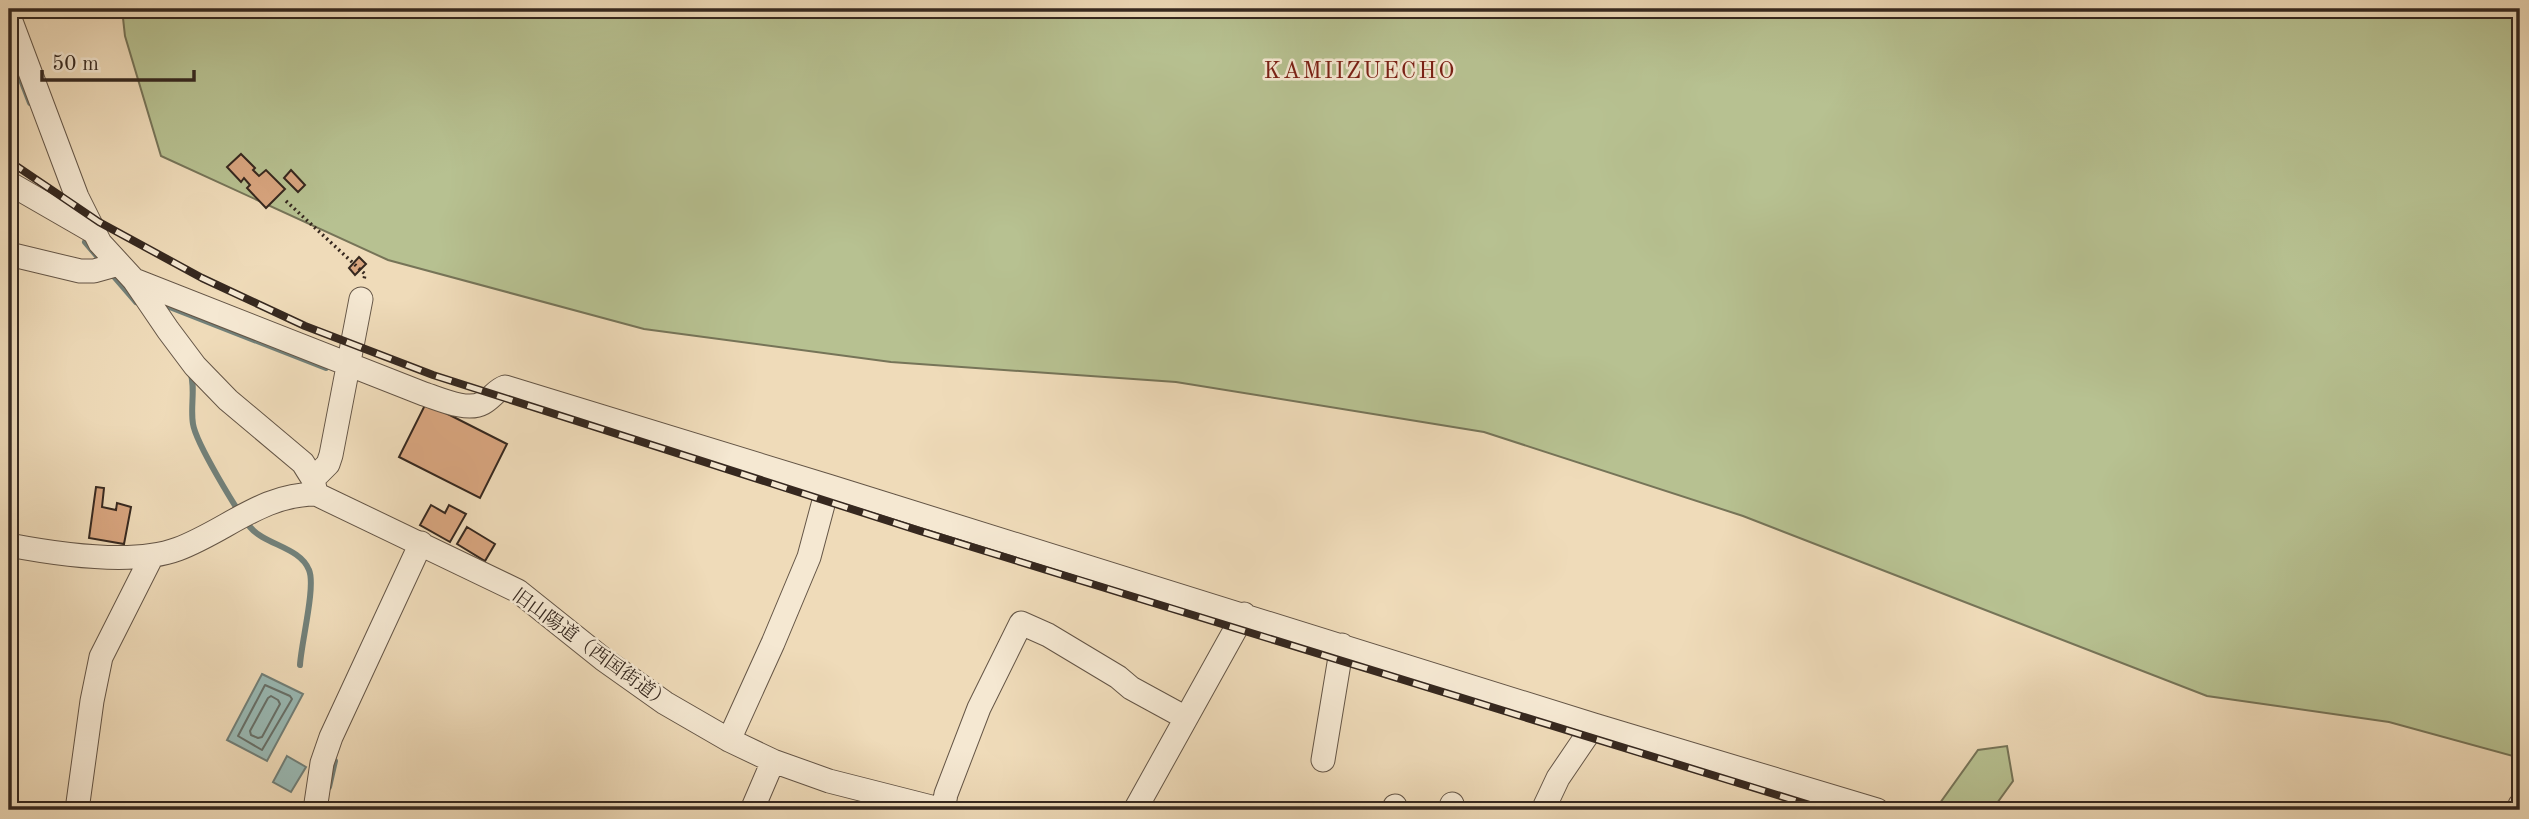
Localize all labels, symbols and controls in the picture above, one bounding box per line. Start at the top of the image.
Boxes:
scale bar [42,38,194,82]
text: 50 m [52,54,99,75]
district label: KAMIIZUECHO [1264,60,1456,83]
street label: 旧山陽道（西国街道） [508,584,675,714]

